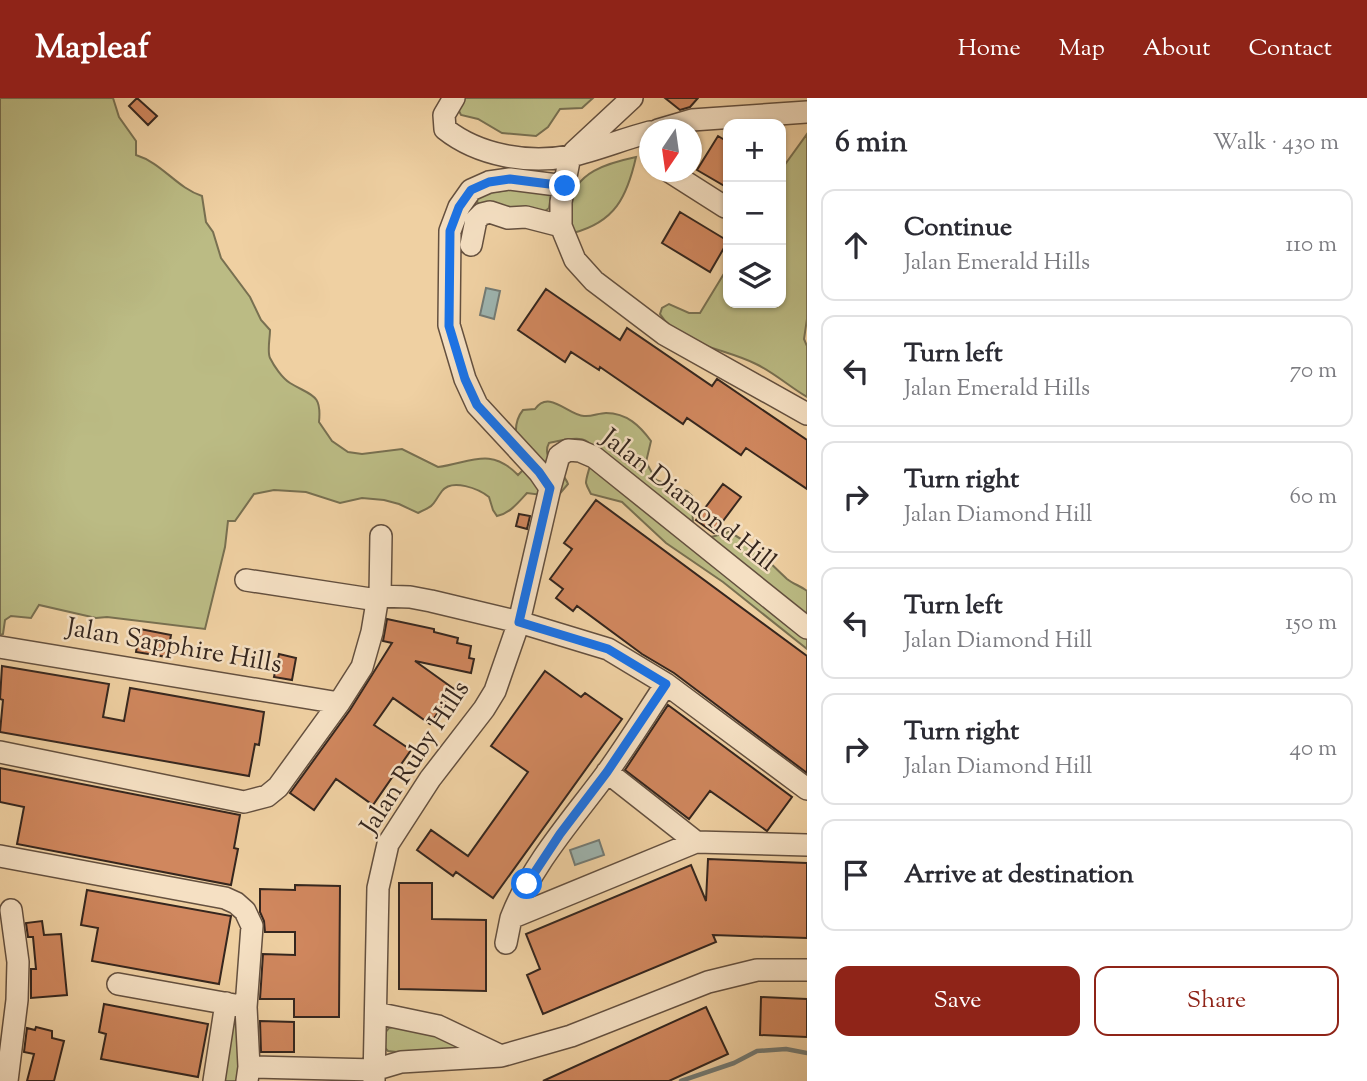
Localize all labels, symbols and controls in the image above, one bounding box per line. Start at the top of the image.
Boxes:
text: Mapleaf [35,25,149,73]
text: Home [958,32,1021,66]
text: Map [1059,32,1105,66]
text: About [1143,32,1210,66]
text: Contact [1248,32,1332,66]
north arrow [639,119,702,182]
map controls [723,119,786,308]
button: + [723,119,786,182]
text: 6 min [835,122,907,165]
text: Walk · 430 m [1213,127,1339,160]
route end [549,170,580,201]
button: − [723,182,786,245]
text: Continue [904,210,1012,247]
icon: ahead [837,226,875,264]
text: 110 m [1286,229,1337,262]
button: layers [723,245,786,308]
text: Jalan Emerald Hills [904,247,1090,280]
text: Turn left [904,336,1003,373]
icon: left [837,352,875,390]
text: 70 m [1290,355,1337,388]
text: Jalan Emerald Hills [904,373,1090,406]
street label: Jalan Diamond Hill [591,420,783,581]
text: Turn right [904,462,1019,499]
icon: right [837,478,875,516]
text: 60 m [1289,481,1337,514]
text: Jalan Diamond Hill [904,499,1092,532]
text: Turn left [904,588,1003,625]
icon: left [837,604,875,642]
text: 150 m [1285,607,1337,640]
street label: Jalan Sapphire Hills [61,610,285,684]
text: Jalan Diamond Hill [904,625,1092,658]
street label: Jalan Ruby Hills [351,674,480,844]
text: Turn right [904,714,1019,751]
icon: right [837,730,875,768]
text: 40 m [1290,733,1337,766]
text: Jalan Diamond Hill [904,751,1092,784]
icon: arrive [837,856,875,894]
text: Arrive at destination [904,857,1134,894]
route start [511,868,542,899]
button: Save [835,966,1080,1036]
button: Share [1094,966,1339,1036]

